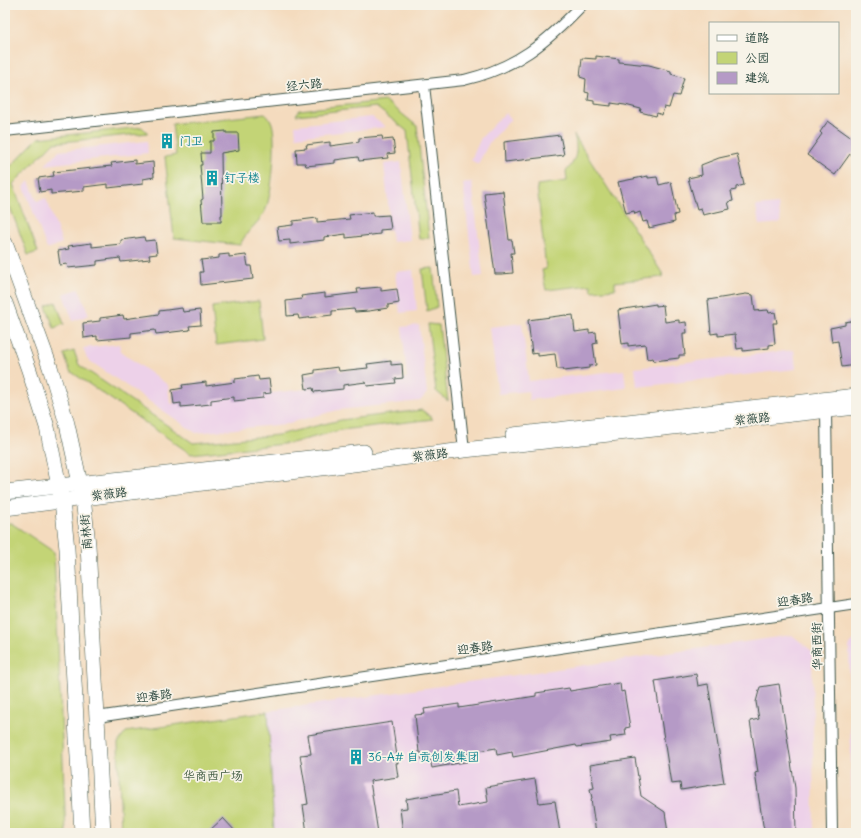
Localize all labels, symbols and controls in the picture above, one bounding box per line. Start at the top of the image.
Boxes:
legend [709,22,839,94]
text: 道路 [745,30,769,45]
text: 公园 [745,50,769,65]
text: 建筑 [745,70,769,85]
street label: 经六路 [285,75,323,94]
building icon: 门卫 [158,132,176,150]
place label: 门卫 [179,133,203,148]
building icon: 钉子楼 [203,169,221,187]
place label: 钉子楼 [224,170,260,185]
street label: 紫薇路 [733,409,771,428]
street label: 紫薇路 [411,445,449,464]
street label: 紫薇路 [90,484,128,503]
street label: 南林街 [76,513,95,551]
street label: 迎春路 [776,589,814,610]
street label: 华商西街 [809,622,824,670]
street label: 迎春路 [456,638,494,657]
street label: 迎春路 [135,686,173,705]
building icon: 36-A# 自贡创发集团 [347,748,365,766]
place label: 36-A# 自贡创发集团 [368,749,479,764]
park label: 华商西广场 [183,768,243,783]

